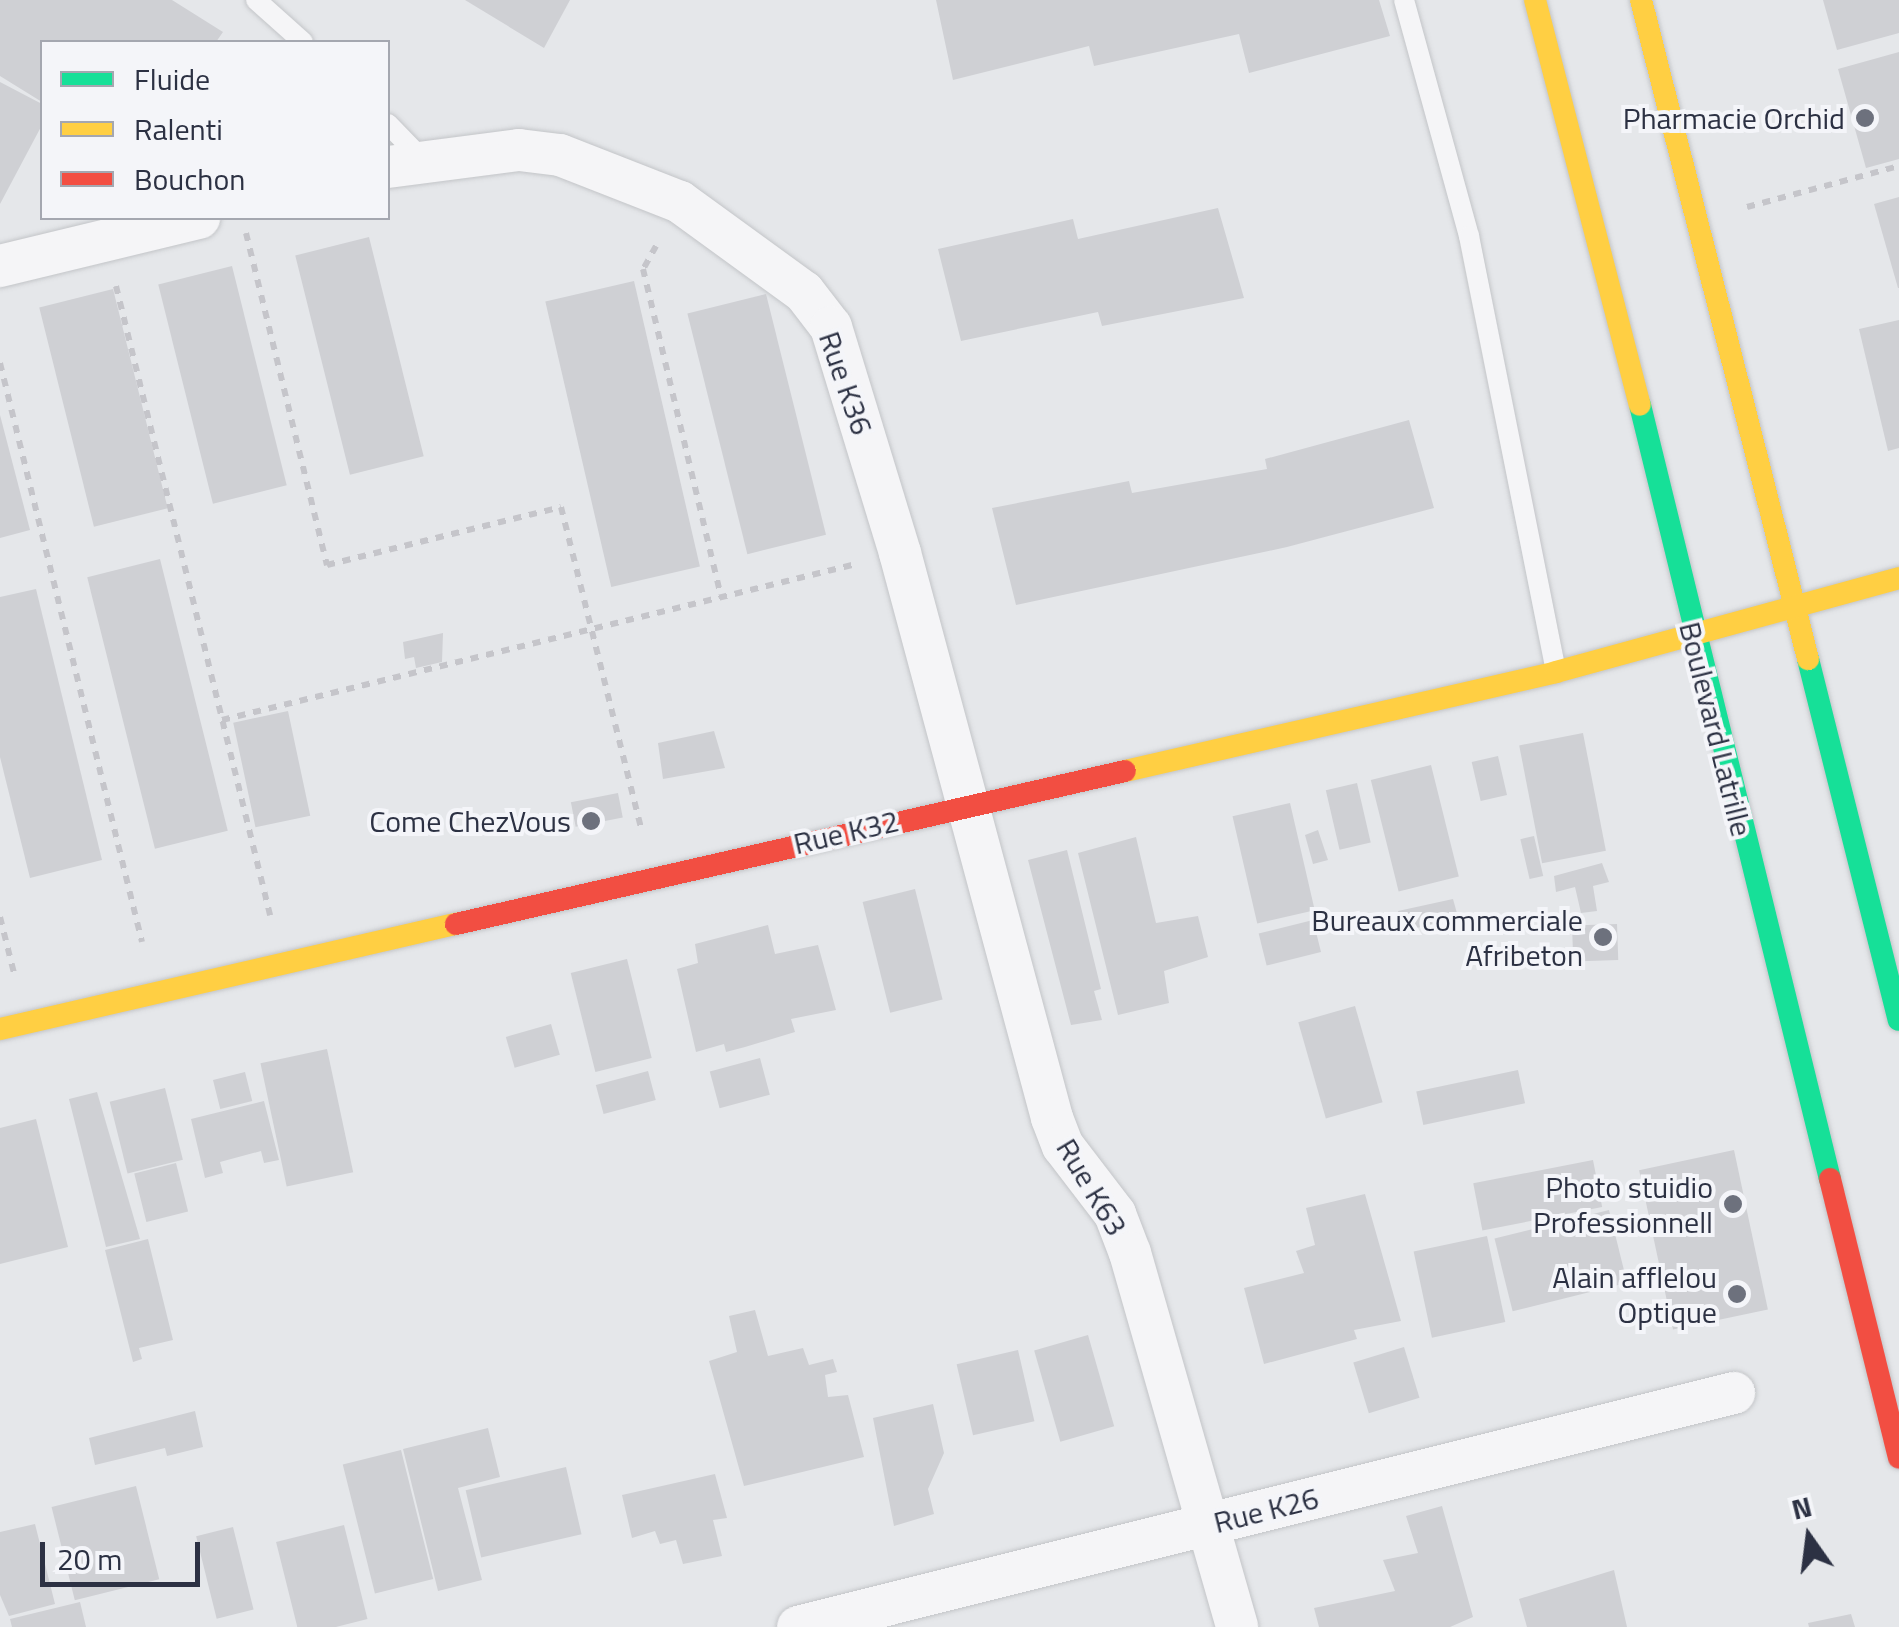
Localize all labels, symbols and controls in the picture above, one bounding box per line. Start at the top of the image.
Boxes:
legend [40,40,390,220]
text: Fluide [134,56,210,102]
place label: Pharmacie Orchid [1623,100,1845,136]
text: Ralenti [134,106,223,152]
marker: Pharmacie Orchid [1854,107,1876,129]
text: Bouchon [134,156,245,202]
street label: Rue K36 [812,327,880,439]
street label: Boulevard Latrille [1672,618,1760,840]
street label: Rue K32 [790,802,902,862]
place label: Come ChezVous [369,803,571,839]
marker: Come ChezVous [580,810,602,832]
place label: Bureaux commerciale Afribeton [1311,902,1583,972]
marker: Bureaux commerciale Afribeton [1592,926,1614,948]
street label: Rue K63 [1049,1132,1135,1242]
place label: Photo stuidio Professionnell [1533,1169,1713,1240]
marker: Photo stuidio Professionnell [1722,1193,1744,1215]
place label: Alain afflelou Optique [1552,1259,1717,1330]
marker: Alain afflelou Optique [1726,1283,1748,1305]
street label: Rue K26 [1210,1480,1322,1540]
text: N [1787,1484,1816,1531]
north arrow [1759,1487,1859,1587]
scale bar [45,1522,205,1584]
text: 20 m [57,1536,122,1582]

